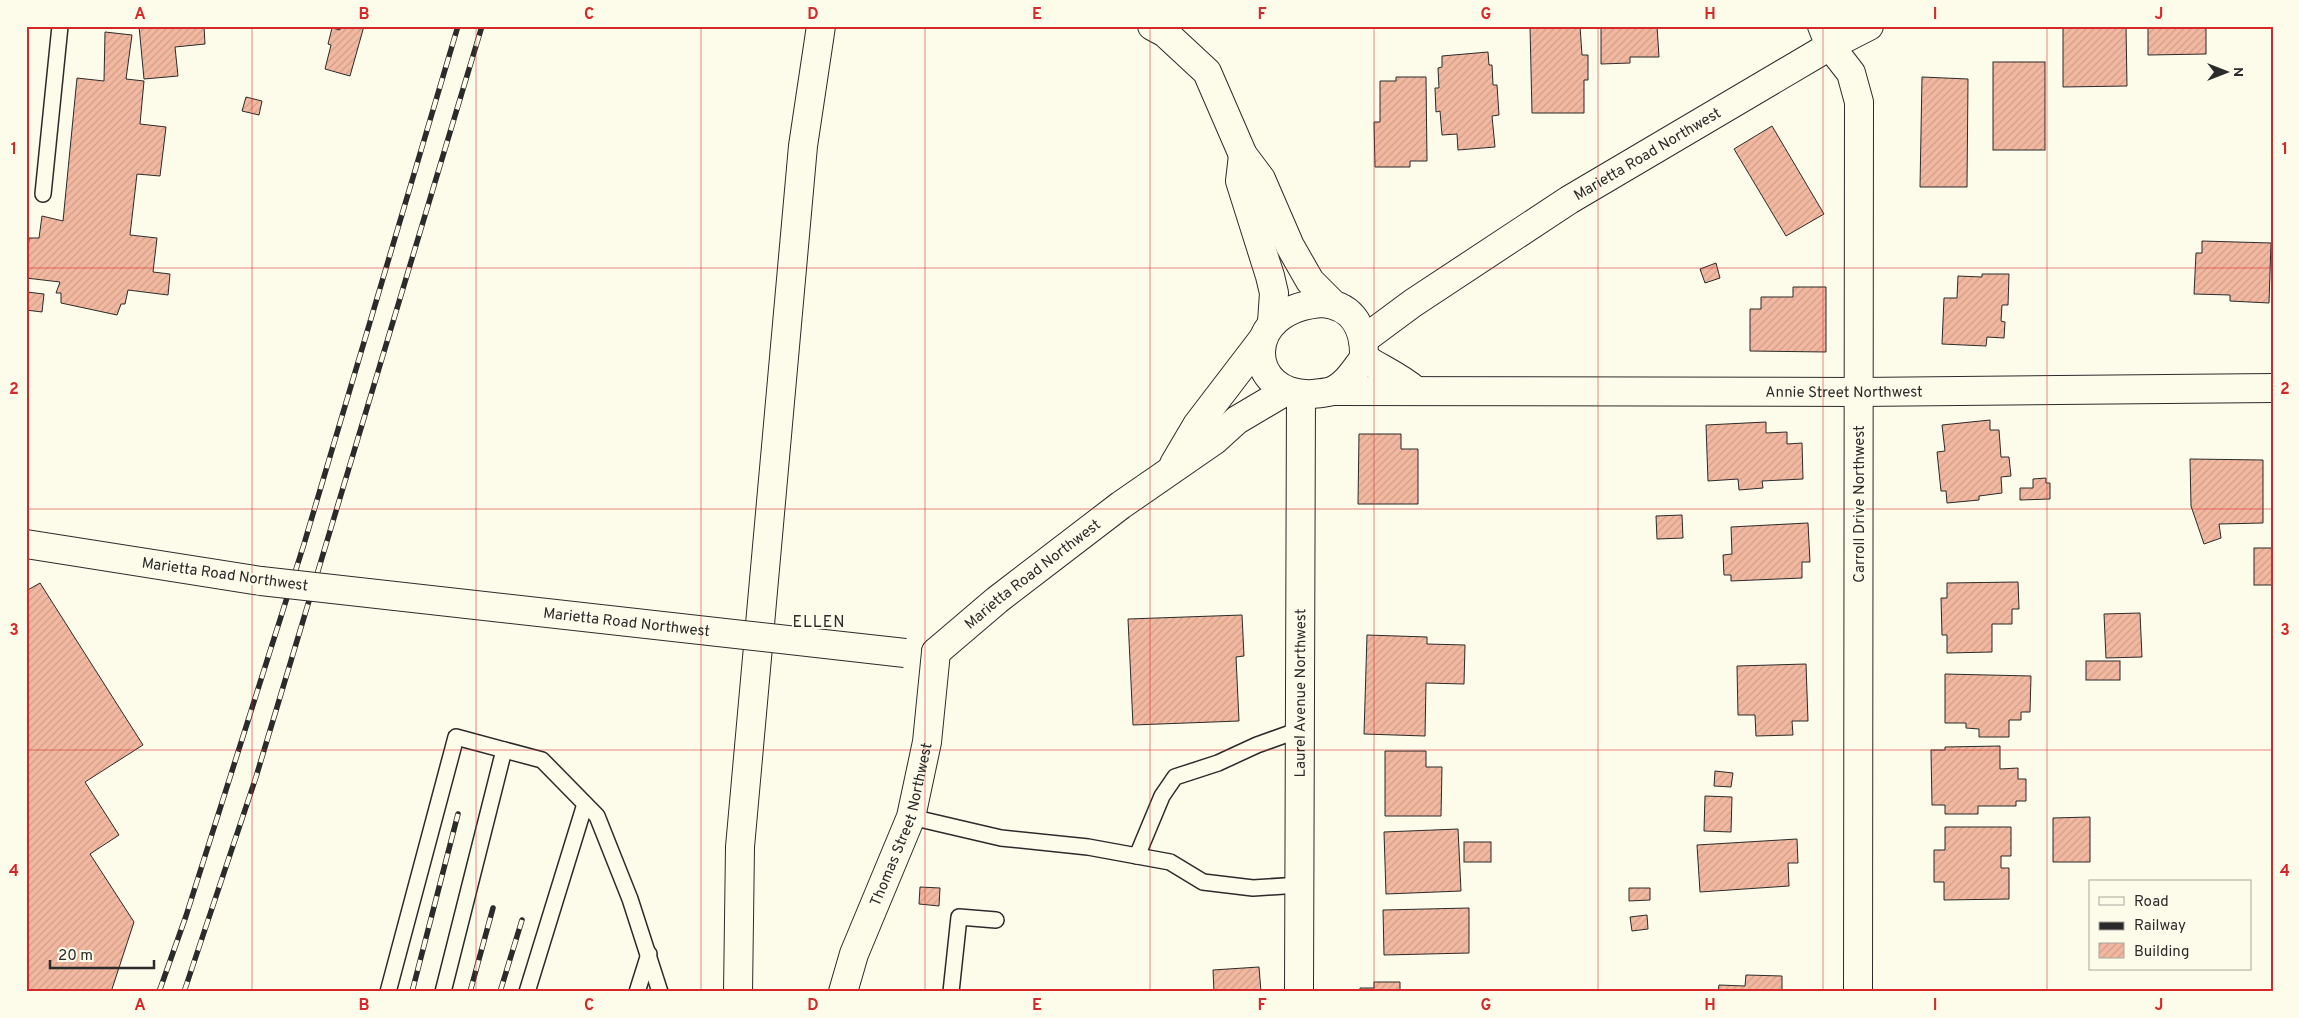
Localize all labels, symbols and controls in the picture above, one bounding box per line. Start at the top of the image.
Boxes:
text: A [134,5,146,25]
text: B [358,5,370,25]
text: C [584,5,594,25]
text: D [807,5,819,25]
text: E [1032,5,1042,25]
text: F [1257,5,1267,25]
text: G [1481,5,1491,25]
text: H [1704,5,1716,25]
text: I [1933,5,1937,25]
text: J [2155,5,2163,25]
north arrow [2202,48,2252,98]
text: N [2229,67,2246,77]
street label: Marietta Road Northwest [1571,104,1725,206]
text: 1 [11,140,17,160]
text: 1 [2282,140,2288,160]
text: 2 [9,380,19,400]
text: 2 [2280,380,2290,400]
street label: Annie Street Northwest [1765,383,1923,403]
street label: Carroll Drive Northwest [1851,425,1870,583]
street label: Marietta Road Northwest [961,516,1105,634]
street label: Marietta Road Northwest [141,554,309,597]
street label: Marietta Road Northwest [542,605,711,642]
street label: Laurel Avenue Northwest [1292,609,1311,777]
district label: ELLEN [792,613,846,633]
text: 3 [9,621,19,641]
text: 3 [2280,621,2290,641]
street label: Thomas Street Northwest [867,741,938,910]
text: 4 [9,862,19,882]
text: 4 [2280,862,2290,882]
legend [2089,880,2252,970]
text: Road [2134,893,2169,912]
text: Railway [2134,917,2186,936]
scale bar [50,938,154,970]
text: Building [2134,943,2189,962]
text: 20 m [58,947,93,966]
text: A [134,996,146,1016]
text: B [358,996,370,1016]
text: C [584,996,594,1016]
text: D [807,996,819,1016]
text: E [1032,996,1042,1016]
text: F [1257,996,1267,1016]
text: G [1481,996,1491,1016]
text: H [1704,996,1716,1016]
text: I [1933,996,1937,1016]
text: J [2155,996,2163,1016]

